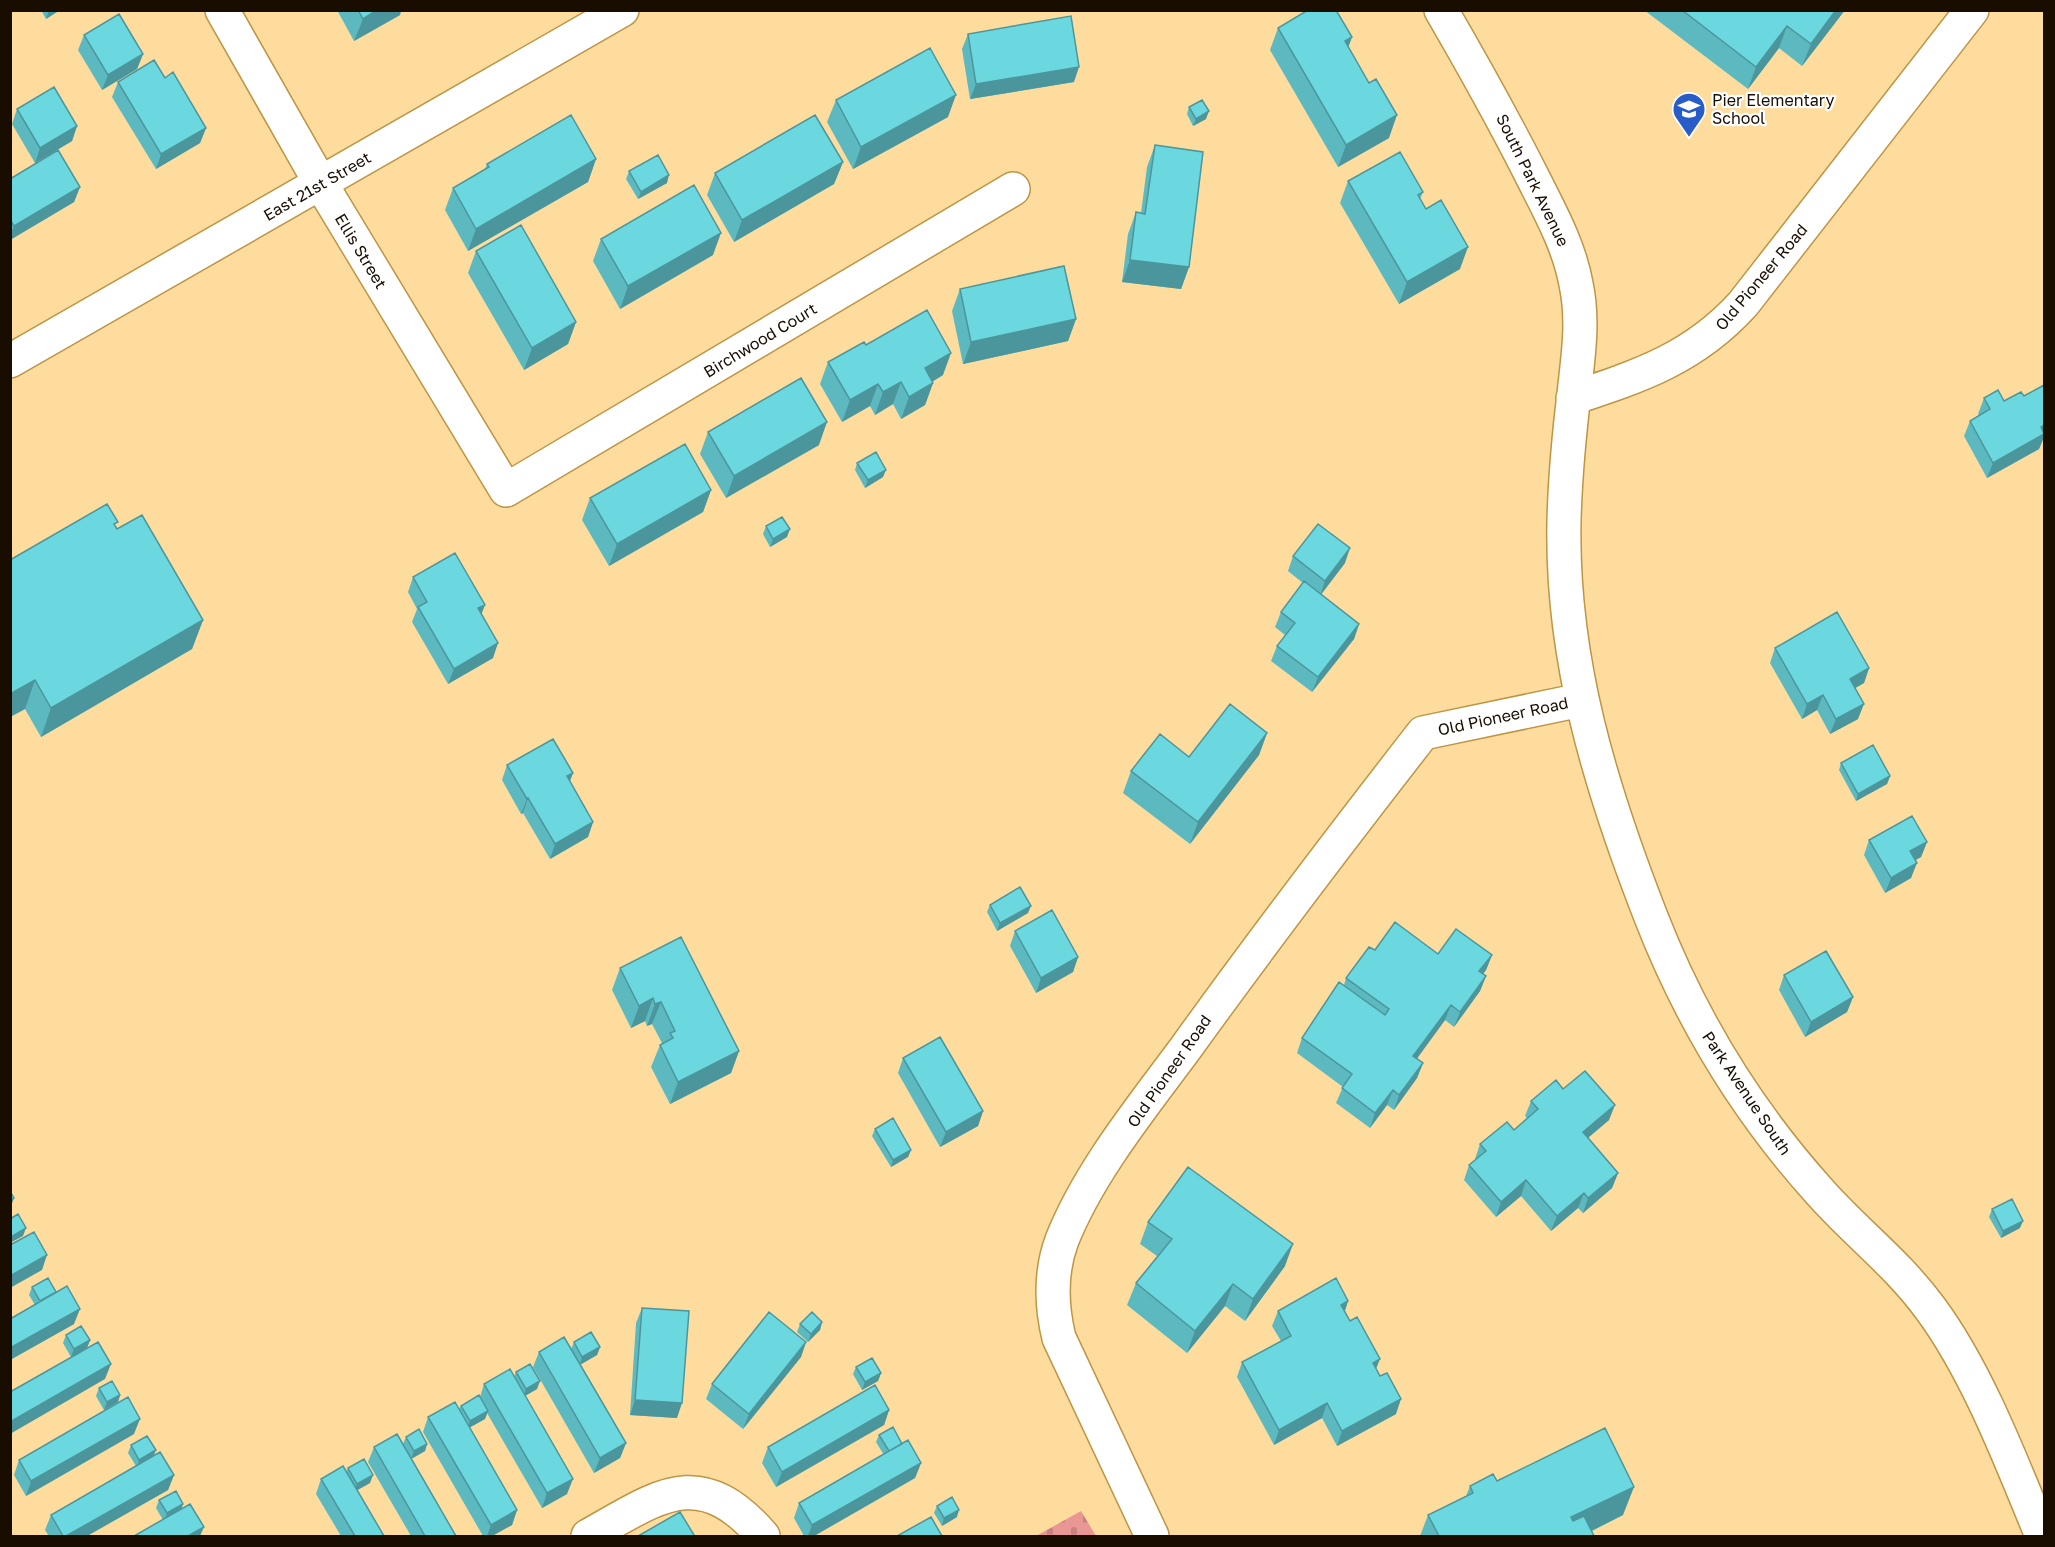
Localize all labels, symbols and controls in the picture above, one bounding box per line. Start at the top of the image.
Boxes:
place label: Pier Elementary School [1712,90,1835,128]
school or university icon: Pier Elementary School [1671,91,1707,138]
street label: South Park Avenue [1492,111,1574,249]
street label: East 21st Street [260,147,374,225]
street label: Ellis Street [331,210,391,292]
street label: Old Pioneer Road [1711,220,1811,334]
street label: Birchwood Court [700,298,820,382]
street label: Old Pioneer Road [1436,692,1570,740]
street label: Old Pioneer Road [1123,1011,1215,1131]
street label: Park Avenue South [1698,1027,1796,1159]

